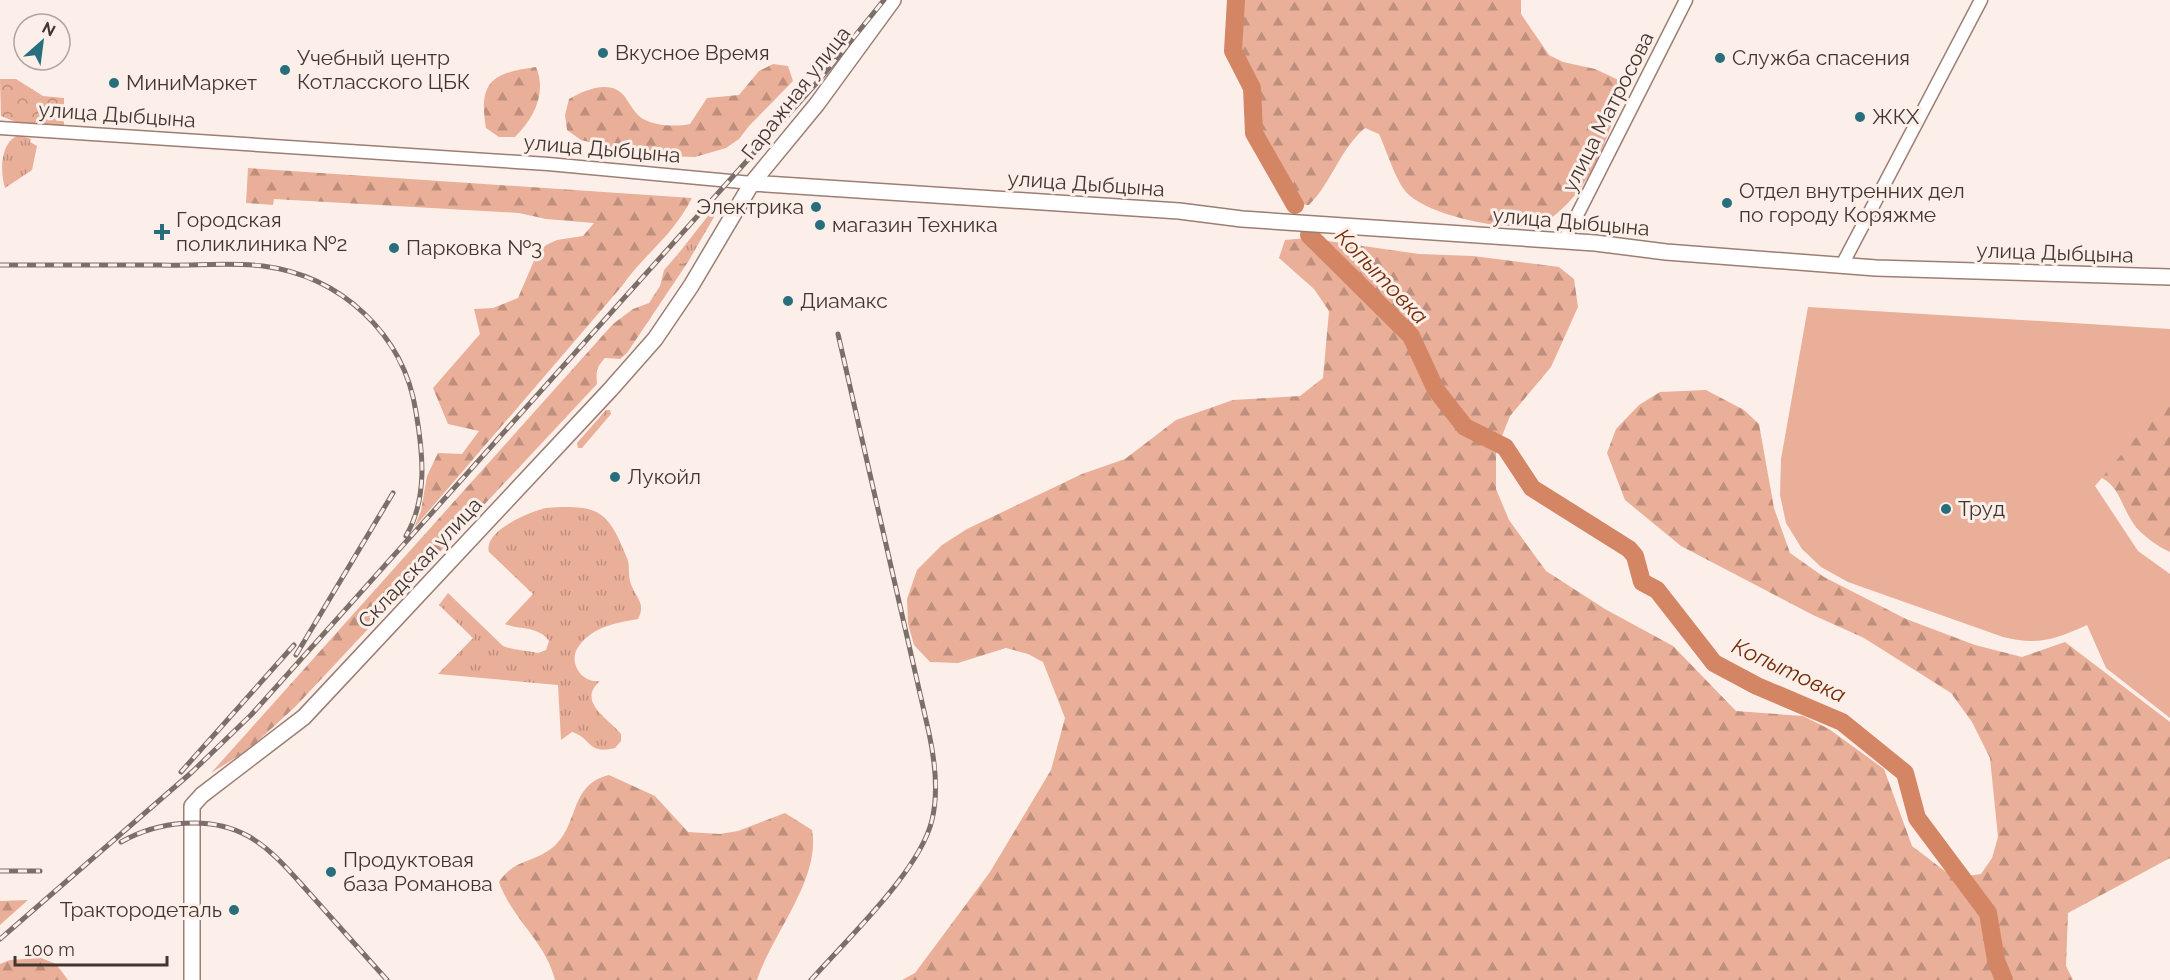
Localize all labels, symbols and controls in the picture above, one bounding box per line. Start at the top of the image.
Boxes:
north arrow [12,12,72,72]
text: N [39,18,59,40]
street label: Гаражная улица [736,21,855,164]
street label: улица Матросова [1556,28,1659,196]
place label: Вкусное Время [615,40,770,65]
place label: Учебный центр Котласского ЦБК [297,45,470,94]
place label: Служба спасения [1732,45,1910,70]
marker: Вкусное Время [596,46,610,60]
marker: Служба спасения [1713,51,1727,65]
marker: Учебный центр Котласского ЦБК [278,63,292,77]
place label: MиниMаркет [126,70,257,95]
marker: MиниMаркет [107,76,121,90]
street label: улица Дыбцына [38,97,197,132]
place label: ЖКХ [1872,104,1920,129]
marker: ЖКХ [1853,110,1867,124]
street label: улица Дыбцына [522,129,682,168]
street label: улица Дыбцына [1007,166,1166,201]
place label: Отдел внутренних дел по городу Коряжме [1739,178,1965,227]
place label: Электрика [696,194,804,219]
marker: Отдел внутренних дел по городу Коряжме [1720,196,1734,210]
marker: Электрика [809,200,823,214]
street label: улица Дыбцына [1491,202,1651,241]
place label: Городская поликлиника №2 [176,207,347,256]
place label: магазин Техника [832,212,998,237]
marker: магазин Техника [813,218,827,232]
marker: Городская поликлиника №2 [153,223,171,241]
water label: Копытовка [1330,223,1434,329]
place label: Парковка №3 [406,235,542,260]
street label: улица Дыбцына [1976,237,2134,268]
marker: Парковка №3 [387,241,401,255]
place label: Диамакс [800,288,888,313]
marker: Диамакс [781,294,795,308]
place label: Лукойл [627,464,701,489]
marker: Лукойл [608,470,622,484]
street label: Складская улица [353,492,487,633]
place label: Труд [1958,496,2005,521]
marker: Труд [1939,502,1953,516]
water label: Копытовка [1728,632,1850,708]
place label: Продуктовая база Романова [343,847,493,896]
marker: Продуктовая база Романова [324,865,338,879]
place label: Трактородеталь [60,897,222,922]
marker: Трактородеталь [227,903,241,917]
scale bar [15,929,166,967]
text: 100 m [24,939,75,960]

